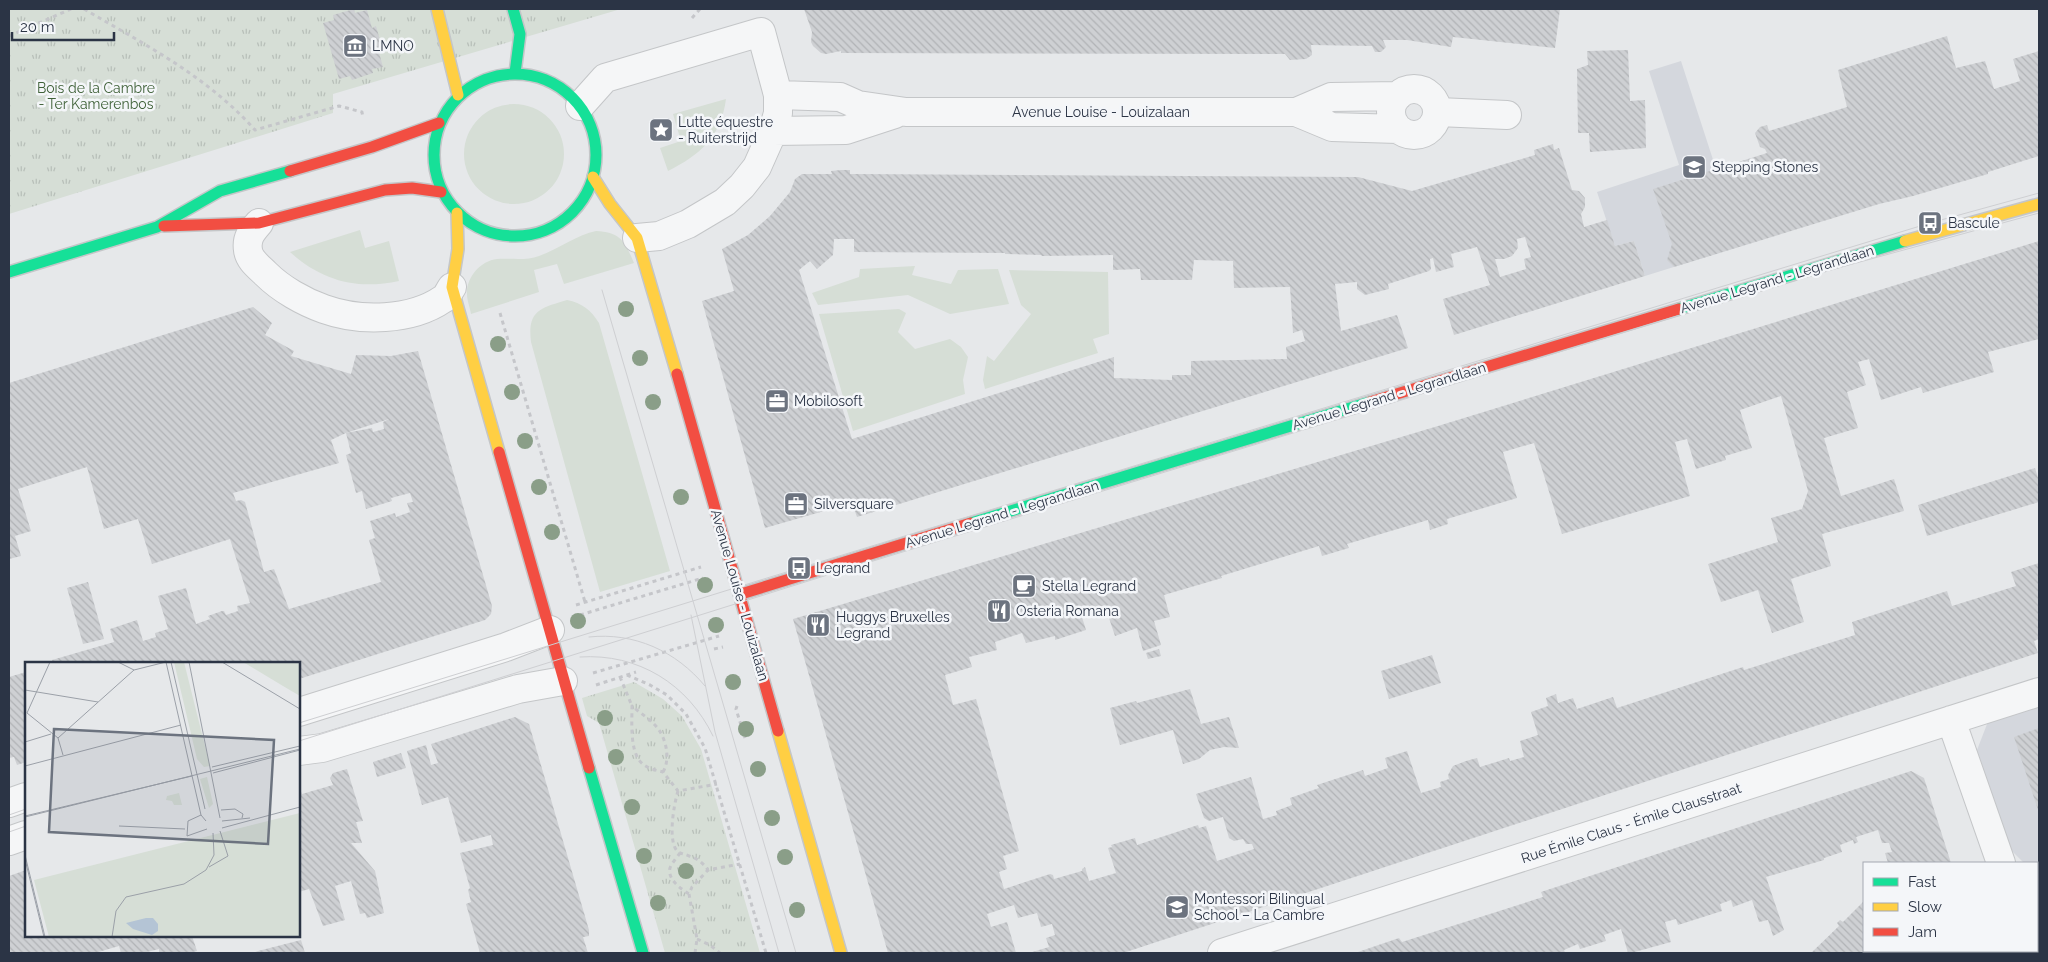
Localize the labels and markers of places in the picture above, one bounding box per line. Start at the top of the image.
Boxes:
museum icon: LMNO [342,33,368,59]
place label: LMNO [372,38,414,54]
place label: Lutte équestre - Ruiterstrijd [678,114,773,146]
place icon: Lutte équestre - Ruiterstrijd [648,117,674,143]
school or university icon: Stepping Stones [1681,154,1707,180]
place label: Stepping Stones [1712,159,1819,175]
bus stop icon: Bascule [1917,210,1943,236]
place label: Bascule [1948,215,2000,231]
office icon: Mobilosoft [764,388,790,414]
place label: Mobilosoft [794,393,863,409]
office icon: Silversquare [783,491,809,517]
place label: Silversquare [814,496,894,512]
bus stop icon: Legrand [786,555,812,581]
place label: Legrand [816,560,870,576]
cafe icon: Stella Legrand [1011,573,1037,599]
place label: Stella Legrand [1042,578,1136,594]
restaurant icon: Osteria Romana [986,598,1012,624]
place label: Osteria Romana [1016,603,1119,619]
place label: Huggys Bruxelles Legrand [836,609,950,641]
restaurant icon: Huggys Bruxelles Legrand [805,612,831,638]
place label: Montessori Bilingual School – La Cambre [1194,891,1325,923]
school or university icon: Montessori Bilingual School – La Cambre [1164,894,1190,920]

